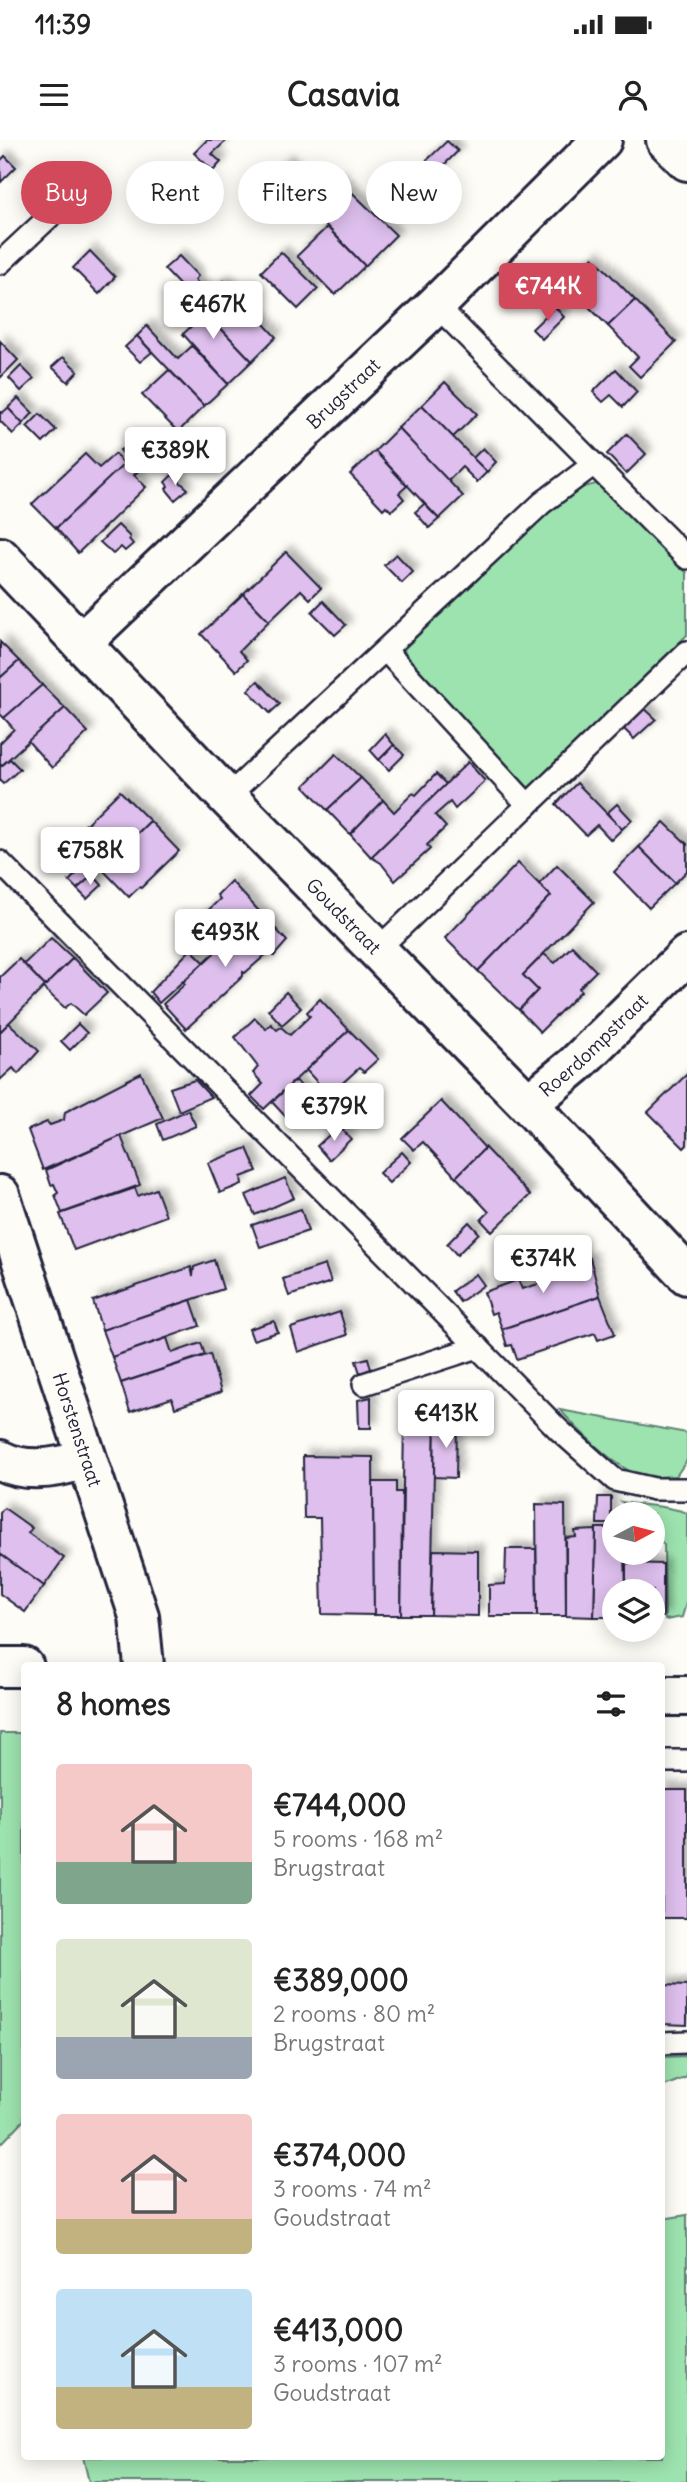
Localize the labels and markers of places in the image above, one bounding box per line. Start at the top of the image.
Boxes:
pin: €744K [499,264,597,323]
pin: €467K [164,282,262,341]
pin: €389K [126,428,224,487]
pin: €758K [41,828,139,887]
pin: €493K [176,910,274,969]
pin: €379K [285,1084,383,1143]
pin: €374K [494,1236,592,1295]
pin: €413K [397,1390,495,1450]

